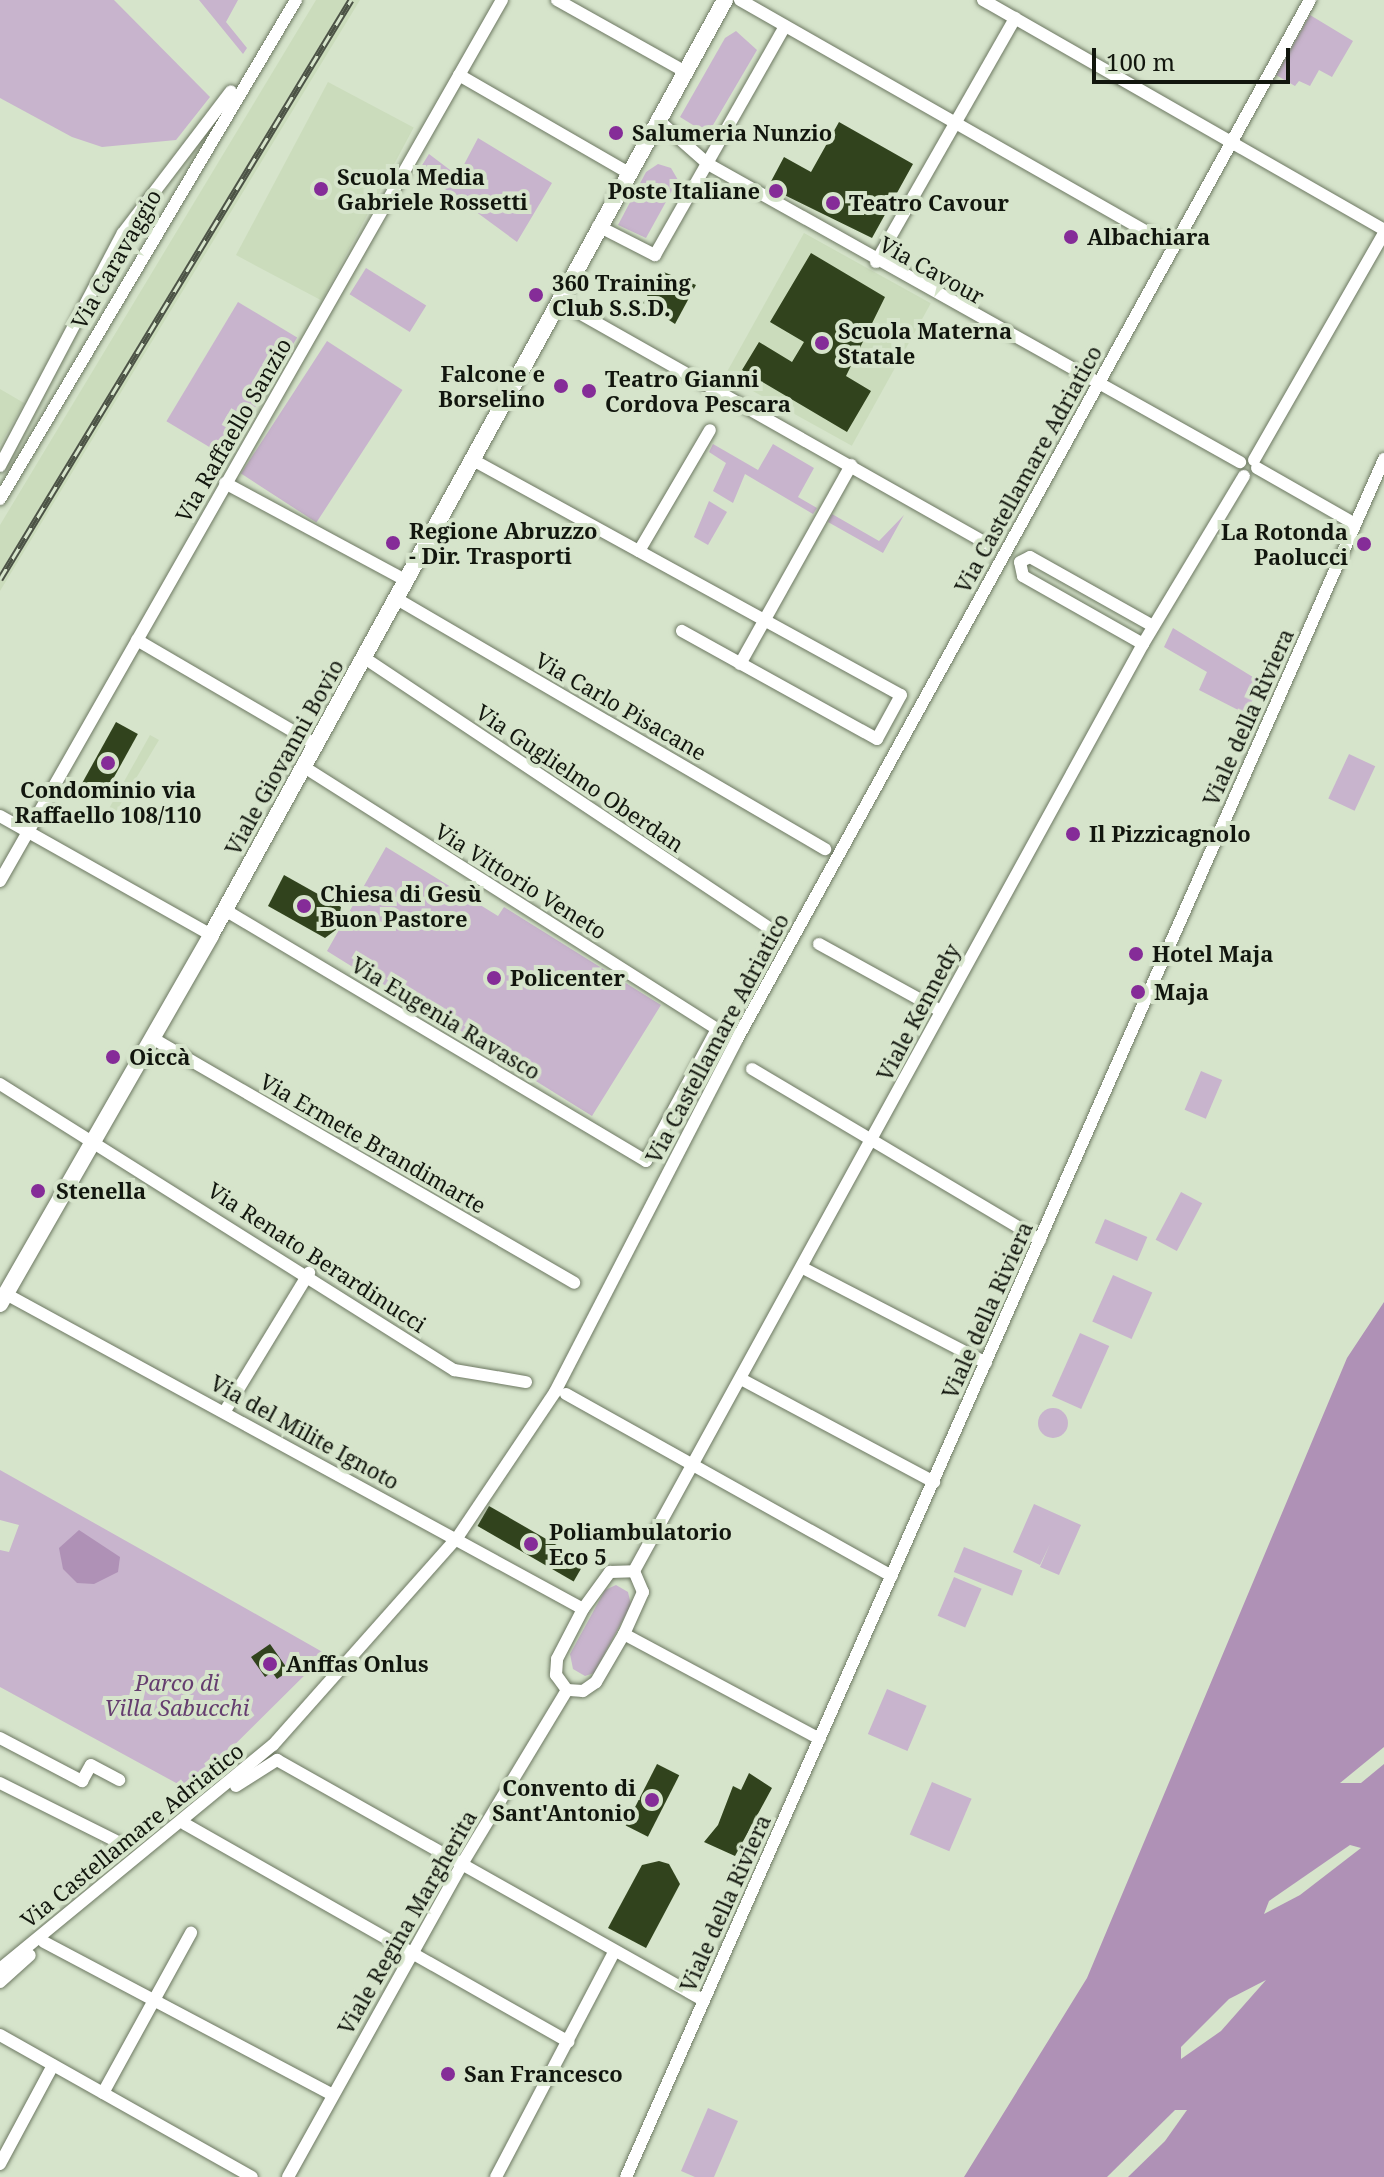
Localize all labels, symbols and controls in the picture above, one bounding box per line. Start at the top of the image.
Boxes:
scale bar [1096,32,1294,82]
text: 100 m [1106,45,1175,78]
place label: Salumeria Nunzio [632,120,832,146]
marker: Salumeria Nunzio [607,124,625,142]
place label: Scuola Media Gabriele Rossetti [337,163,528,214]
place label: Poste Italiane [608,178,760,204]
marker: Scuola Media Gabriele Rossetti [312,180,330,198]
marker: Poste Italiane [767,182,785,200]
street label: Via Caravaggio [65,185,167,333]
place label: Teatro Cavour [849,190,1009,216]
marker: Teatro Cavour [824,194,842,212]
place label: Albachiara [1087,224,1210,250]
marker: Albachiara [1062,228,1080,246]
street label: Via Cavour [875,230,989,310]
place label: 360 Training Club S.S.D. [552,269,691,320]
marker: 360 Training Club S.S.D. [527,286,545,304]
place label: Scuola Materna Statale [838,317,1012,368]
street label: Via Raffaello Sanzio [170,333,296,527]
marker: Scuola Materna Statale [813,334,831,352]
street label: Via Castellamare Adriatico [949,341,1107,597]
place label: Falcone e Borselino [438,360,545,412]
place label: Teatro Gianni Cordova Pescara [605,365,791,416]
marker: Falcone e Borselino [552,377,570,395]
marker: Teatro Gianni Cordova Pescara [580,382,598,400]
place label: Regione Abruzzo - Dir. Trasporti [409,517,598,568]
place label: La Rotonda Paolucci [1221,518,1348,570]
marker: Regione Abruzzo - Dir. Trasporti [384,534,402,552]
marker: La Rotonda Paolucci [1355,535,1373,553]
street label: Viale della Riviera [1197,624,1299,810]
street label: Via Carlo Pisacane [531,646,711,766]
street label: Viale Giovanni Bovio [219,654,349,860]
street label: Via Guglielmo Oberdan [471,698,689,858]
marker: Condominio via Raffaello 108/110 [99,754,117,772]
place label: Condominio via Raffaello 108/110 [14,776,202,828]
street label: Via Vittorio Veneto [430,817,612,945]
place label: Il Pizzicagnolo [1089,821,1251,847]
marker: Il Pizzicagnolo [1064,825,1082,843]
place label: Chiesa di Gesù Buon Pastore [320,880,482,932]
marker: Chiesa di Gesù Buon Pastore [295,897,313,915]
street label: Via Castellamare Adriatico [640,909,794,1167]
street label: Viale Kennedy [871,939,965,1085]
place label: Hotel Maja [1152,941,1273,967]
marker: Hotel Maja [1127,945,1145,963]
street label: Via Eugenia Ravasco [347,951,545,1085]
place label: Policenter [510,965,625,991]
marker: Policenter [485,969,503,987]
place label: Maja [1154,979,1209,1005]
marker: Maja [1129,983,1147,1001]
place label: Oiccà [129,1044,190,1070]
marker: Oiccà [104,1048,122,1066]
street label: Via Ermete Brandimarte [255,1067,491,1219]
street label: Via Renato Berardinucci [203,1176,431,1338]
place label: Stenella [56,1178,146,1204]
marker: Stenella [27,1180,49,1202]
street label: Viale della Riviera [936,1217,1038,1403]
street label: Via del Milite Ignoto [206,1369,404,1495]
place label: Poliambulatorio Eco 5 [549,1518,732,1570]
marker: Poliambulatorio Eco 5 [520,1533,542,1555]
place label: Anffas Onlus [286,1651,428,1677]
marker: Anffas Onlus [261,1655,279,1673]
park label: Parco di Villa Sabucchi [105,1669,249,1720]
street label: Via Castellamare Adriatico [15,1737,249,1933]
place label: Convento di Sant'Antonio [492,1774,636,1826]
marker: Convento di Sant'Antonio [643,1791,661,1809]
street label: Viale Regina Margherita [332,1805,482,2039]
street label: Viale della Riviera [674,1810,776,1996]
place label: San Francesco [464,2061,623,2087]
marker: San Francesco [439,2065,457,2083]

